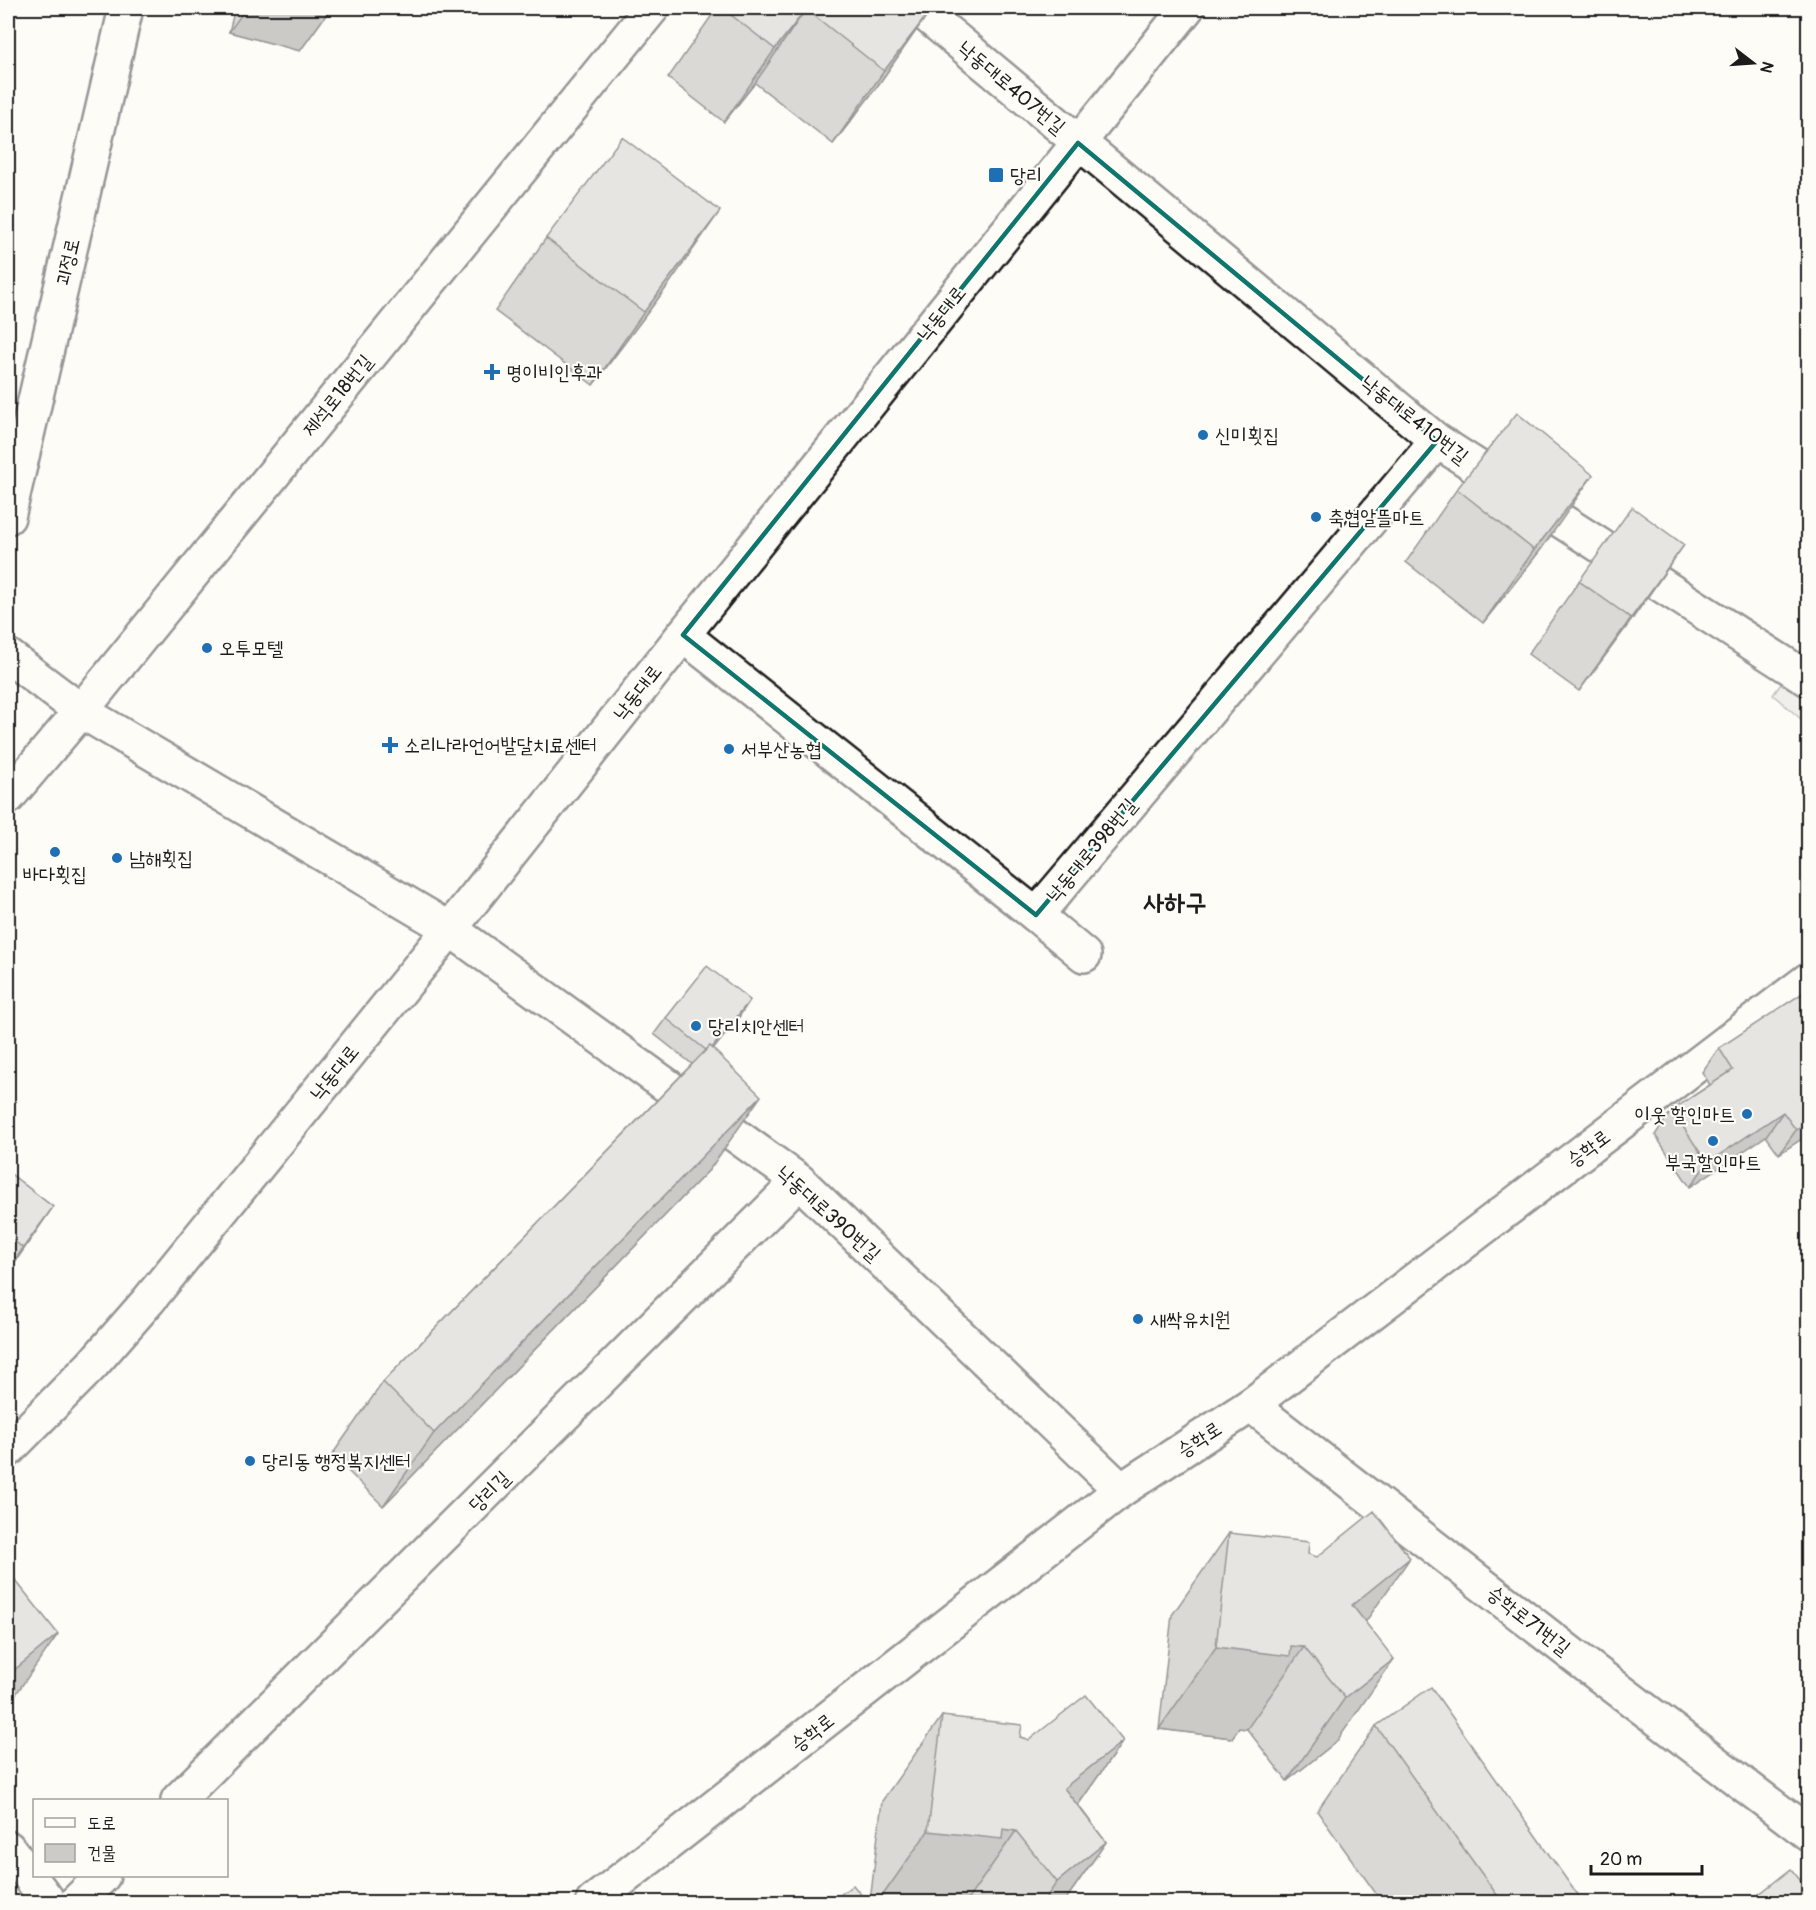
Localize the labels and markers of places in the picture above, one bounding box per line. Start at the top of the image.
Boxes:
place label: 당리 [1010,163,1042,188]
marker: 당리 [987,166,1005,184]
place label: 명이비인후과 [506,360,603,385]
marker: 명이비인후과 [483,363,501,381]
place label: 신미횟집 [1215,423,1279,448]
marker: 신미횟집 [1196,428,1210,442]
place label: 축협알뜰마트 [1328,505,1425,530]
marker: 축협알뜰마트 [1309,510,1323,524]
place label: 오투모텔 [219,636,283,661]
marker: 오투모텔 [200,641,214,655]
place label: 소리나라언어발달치료센터 [404,733,597,758]
marker: 소리나라언어발달치료센터 [381,736,399,754]
place label: 서부산농협 [741,737,821,762]
marker: 서부산농협 [722,742,736,756]
marker: 바다횟집 [48,845,62,859]
place label: 남해횟집 [129,846,193,871]
marker: 남해횟집 [110,851,124,865]
place label: 바다횟집 [23,862,87,887]
place label: 당리치안센터 [708,1014,805,1039]
marker: 당리치안센터 [689,1019,703,1033]
place label: 이웃 할인마트 [1634,1102,1735,1127]
marker: 이웃 할인마트 [1740,1107,1754,1121]
marker: 부국할인마트 [1706,1134,1720,1148]
place label: 부국할인마트 [1665,1150,1761,1175]
place label: 새싹유치원 [1150,1307,1230,1332]
marker: 새싹유치원 [1131,1312,1145,1326]
place label: 당리동 행정복지센터 [262,1449,411,1474]
marker: 당리동 행정복지센터 [243,1454,257,1468]

